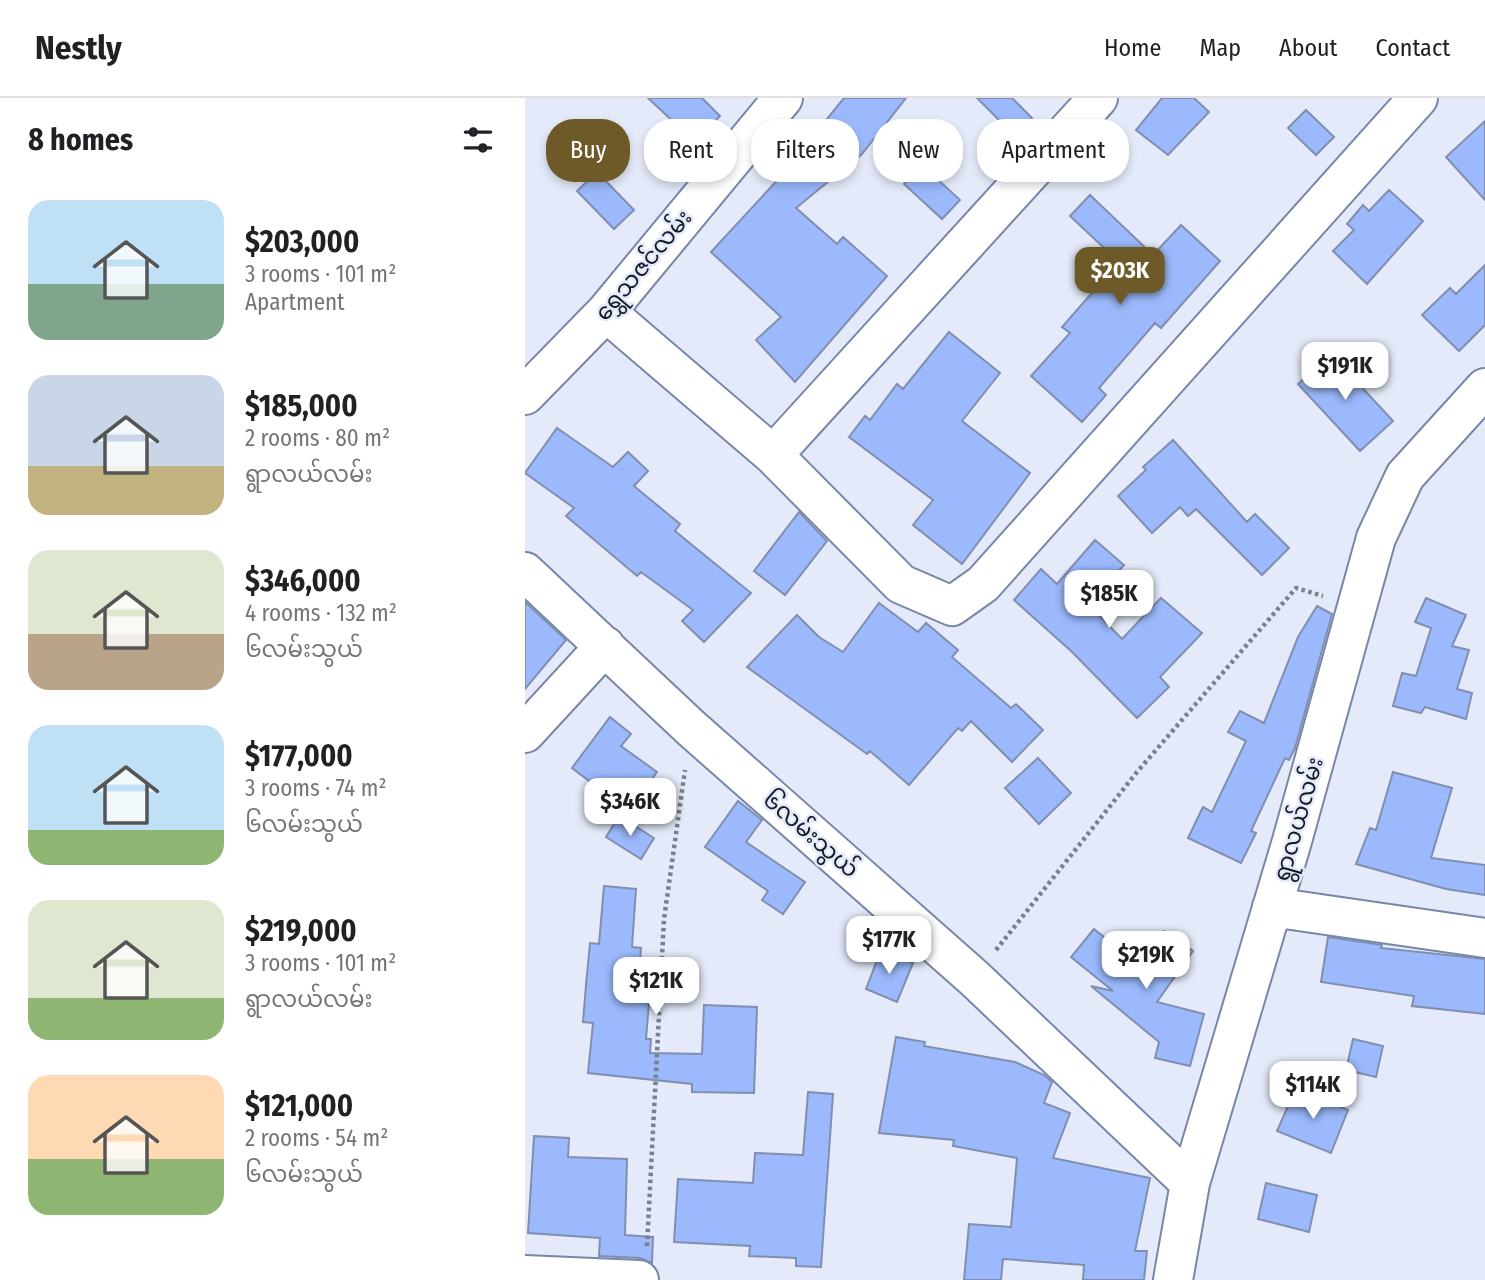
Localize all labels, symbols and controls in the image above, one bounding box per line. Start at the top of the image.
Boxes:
text: Nestly [35,28,122,68]
text: Home [1104,34,1161,62]
text: Map [1199,34,1241,62]
text: About [1279,34,1337,62]
text: Contact [1375,34,1450,62]
chip: Buy [546,119,630,182]
chip: Rent [644,119,737,182]
chip: Filters [751,119,859,182]
chip: New [873,119,963,182]
chip: Apartment [977,119,1129,182]
icon: filters [459,121,497,159]
text: 8 homes [28,122,133,158]
street label: ရွှေသဇင်လမ်း [587,203,701,329]
text: $203,000 [245,224,359,260]
icon: home [84,228,168,312]
pin: $203K [1071,248,1169,307]
text: $203K [1091,256,1149,284]
text: 3 rooms · 101 m² [245,260,396,288]
text: Apartment [245,288,345,316]
pin: $191K [1296,342,1394,402]
text: $191K [1318,351,1373,379]
text: $185,000 [245,388,358,424]
icon: home [84,403,168,487]
text: 2 rooms · 80 m² [245,424,390,452]
text: ရွာလယ်လမ်း [245,460,373,488]
text: $346,000 [245,563,361,599]
pin: $185K [1060,570,1158,630]
icon: home [84,578,168,662]
text: $185K [1080,579,1138,607]
text: 4 rooms · 132 m² [245,599,397,627]
text: ၆လမ်းသွယ် [245,635,363,663]
text: $177,000 [245,738,353,774]
icon: home [84,753,168,837]
street label: ရွာလယ်လမ်း [1265,753,1334,886]
text: 3 rooms · 74 m² [245,774,387,802]
pin: $346K [581,778,679,838]
street label: ၆လမ်းသွယ် [755,783,866,886]
text: $346K [600,787,660,815]
text: ၆လမ်းသွယ် [245,810,363,838]
text: $219,000 [245,913,357,949]
pin: $177K [840,916,938,976]
text: $177K [862,925,916,953]
icon: home [84,928,168,1012]
pin: $219K [1097,932,1195,991]
text: $219K [1118,940,1174,968]
text: 3 rooms · 101 m² [245,949,396,977]
pin: $121K [607,958,705,1017]
text: $121K [629,966,683,994]
text: ရွာလယ်လမ်း [245,985,373,1013]
pin: $114K [1264,1062,1362,1121]
text: $114K [1286,1070,1340,1098]
text: $121,000 [245,1088,353,1124]
icon: home [84,1103,168,1187]
text: 2 rooms · 54 m² [245,1124,388,1152]
text: ၆လမ်းသွယ် [245,1160,363,1188]

